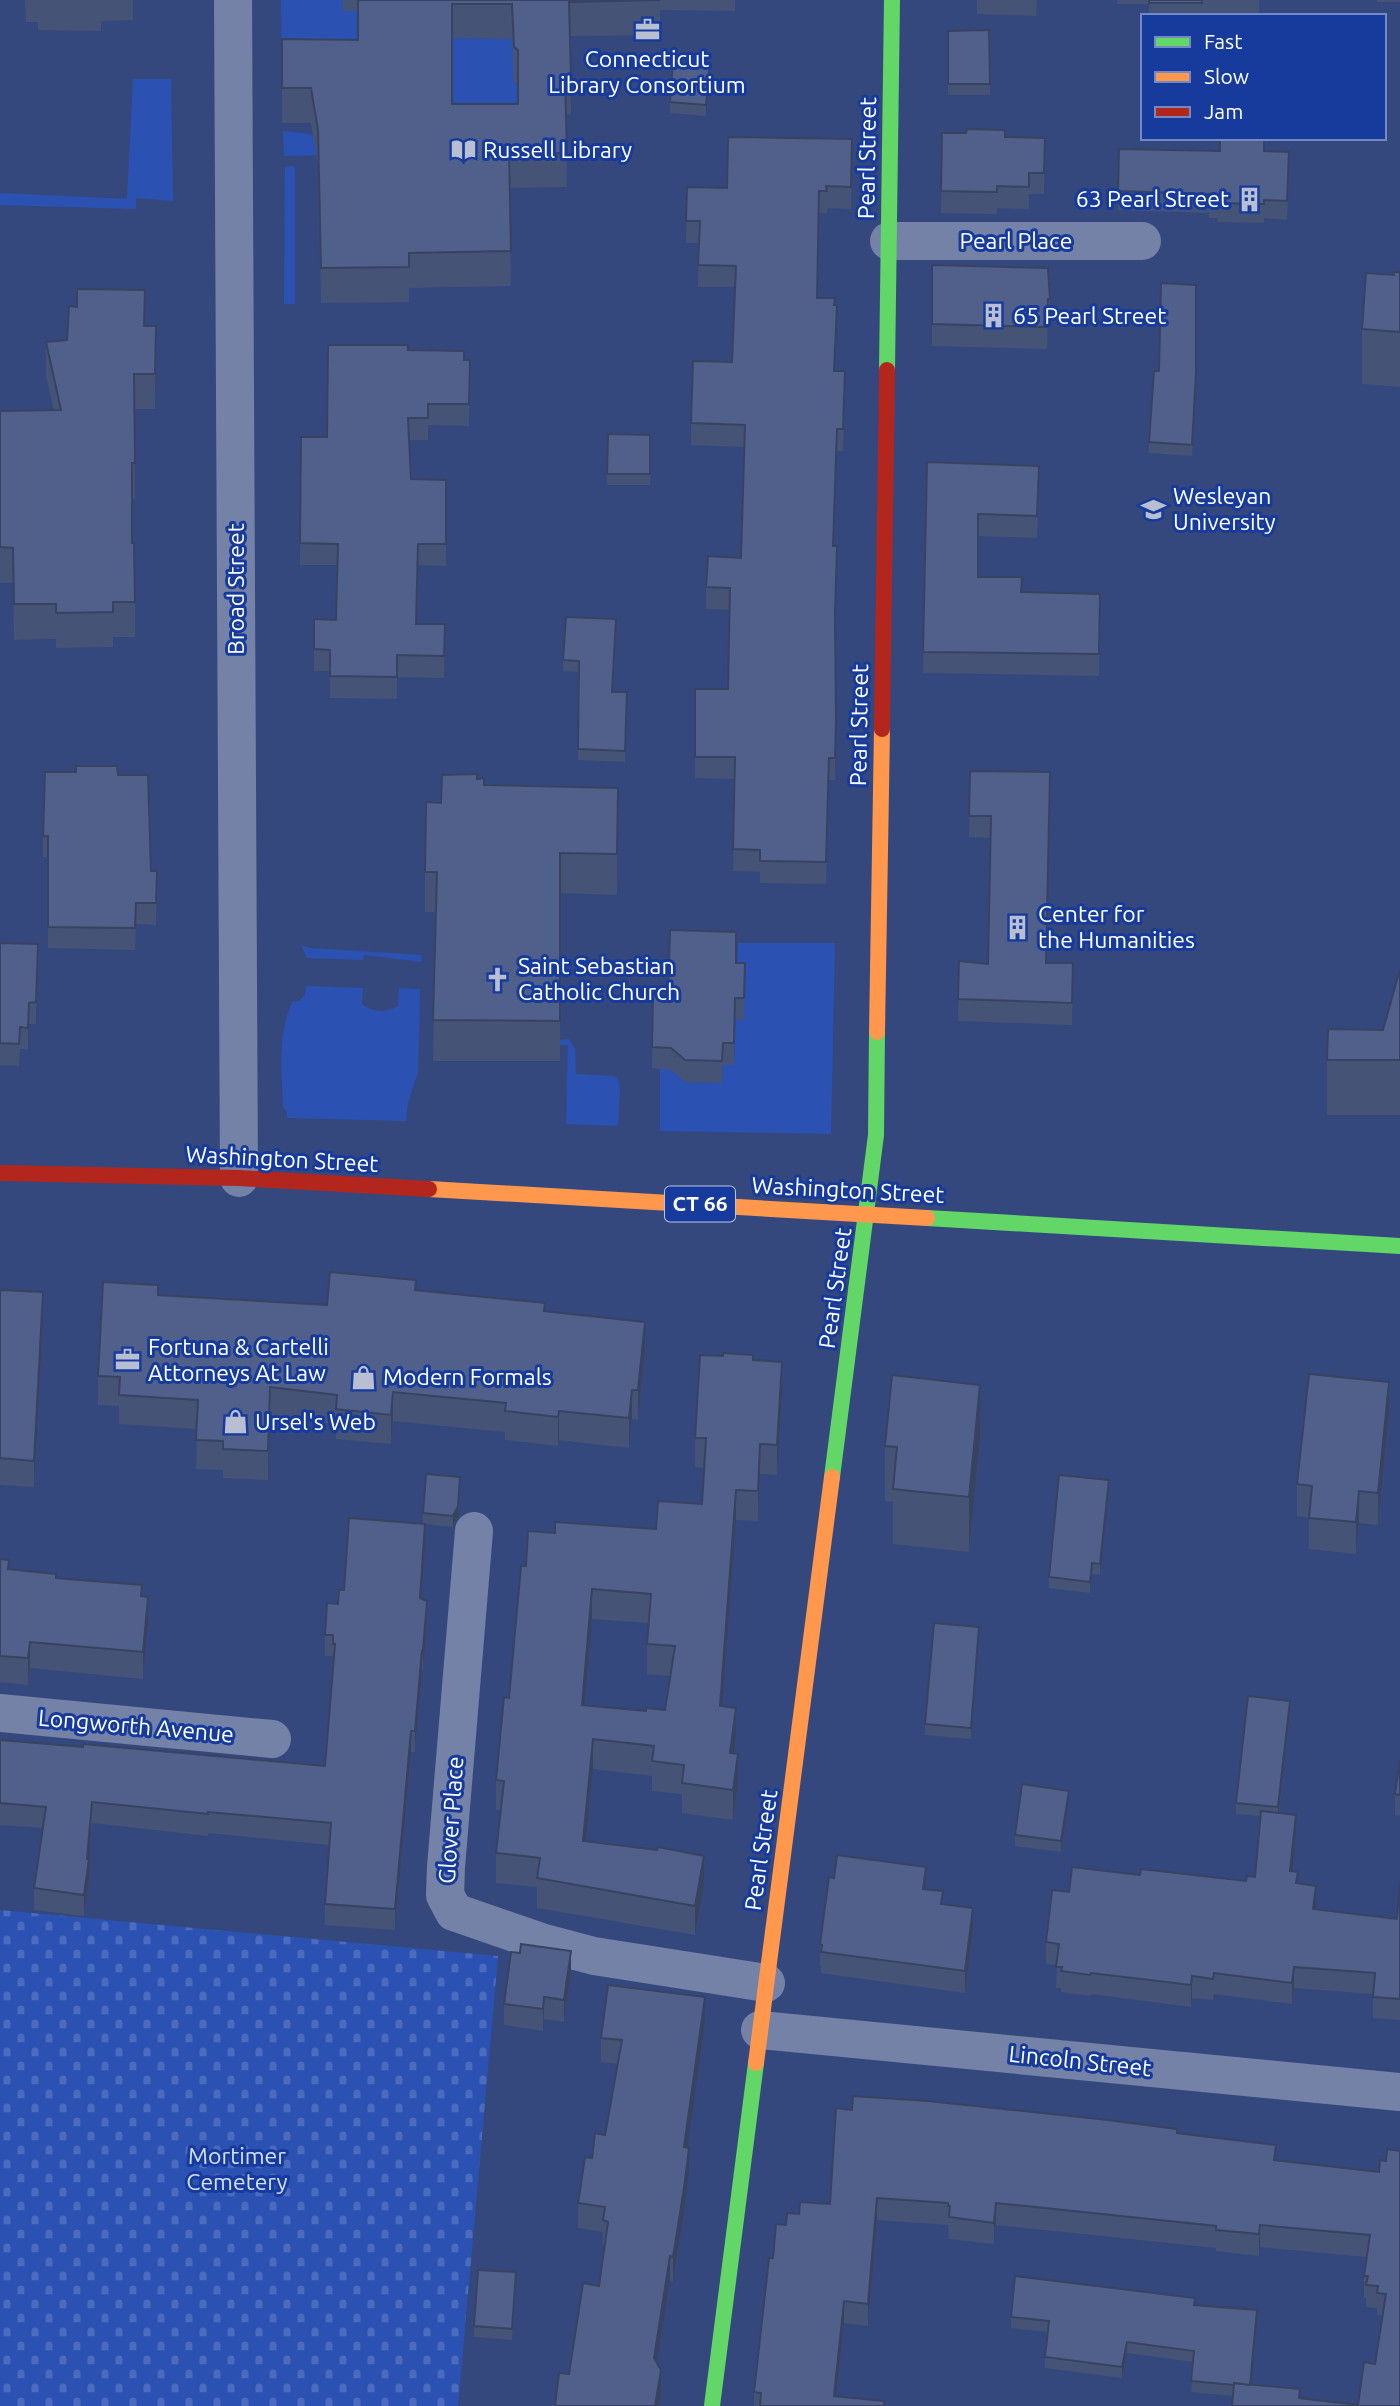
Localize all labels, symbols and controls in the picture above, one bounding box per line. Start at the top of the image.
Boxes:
legend [1141,14,1386,140]
office icon: Connecticut Library Consortium [633,15,661,43]
text: Fast [1204,29,1242,53]
place label: Connecticut Library Consortium [548,46,746,97]
text: Slow [1204,64,1249,88]
street label: Pearl Street [853,97,880,219]
text: Jam [1204,99,1243,123]
library icon: Russell Library [449,136,477,164]
place label: Russell Library [483,137,632,162]
building icon: 63 Pearl Street [1235,185,1263,213]
place label: 63 Pearl Street [1076,186,1229,211]
street label: Pearl Place [960,228,1072,253]
building icon: 65 Pearl Street [979,302,1007,330]
place label: 65 Pearl Street [1013,303,1166,328]
place label: Wesleyan University [1173,483,1276,534]
school or university icon: Wesleyan University [1139,495,1167,523]
street label: Broad Street [223,523,248,655]
street label: Pearl Street [845,664,872,786]
place label: Center for the Humanities [1038,901,1195,952]
building icon: Center for the Humanities [1004,913,1032,941]
place label: Saint Sebastian Catholic Church [518,953,680,1004]
church icon: Saint Sebastian Catholic Church [484,965,512,993]
street label: Washington Street [185,1141,379,1176]
street label: Washington Street [751,1172,945,1207]
road number: CT 66 [665,1186,735,1222]
street label: Pearl Street [814,1226,855,1350]
place label: Fortuna & Cartelli Attorneys At Law [148,1334,329,1385]
office icon: Fortuna & Cartelli Attorneys At Law [114,1346,142,1374]
shop icon: Modern Formals [349,1363,377,1391]
place label: Modern Formals [383,1364,552,1389]
shop icon: Ursel's Web [221,1408,249,1436]
place label: Ursel's Web [255,1409,376,1434]
street label: Longworth Avenue [37,1704,235,1747]
street label: Glover Place [434,1755,467,1884]
street label: Pearl Street [740,1788,781,1912]
street label: Lincoln Street [1008,2041,1153,2080]
park label: Mortimer Cemetery [186,2143,288,2194]

